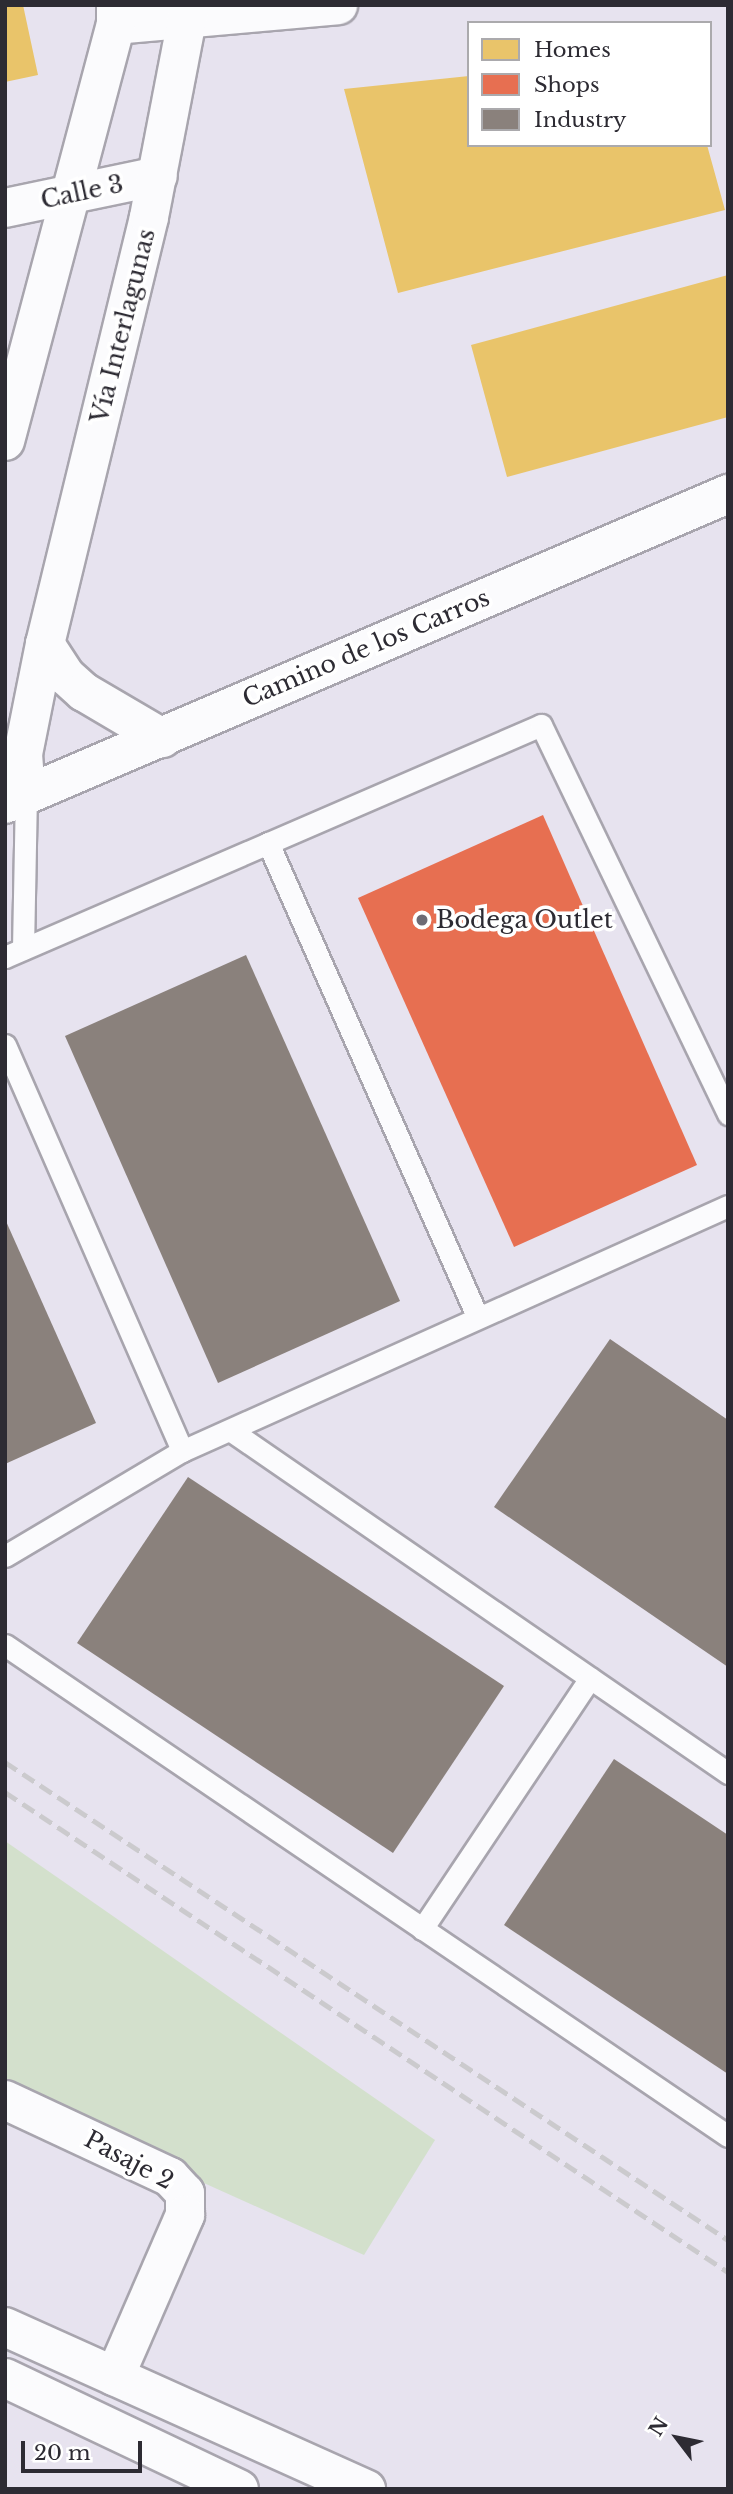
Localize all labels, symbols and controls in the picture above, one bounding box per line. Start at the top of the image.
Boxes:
legend [467,21,712,147]
text: Homes [534,37,611,63]
text: Shops [534,72,600,98]
text: Industry [534,107,626,133]
street label: Calle 3 [38,169,126,215]
street label: Vía Interlagunas [85,226,161,426]
street label: Camino de los Carros [238,583,494,713]
place label: Bodega Outlet [436,906,613,934]
marker: Bodega Outlet [414,912,430,928]
street label: Pasaje 2 [80,2125,178,2195]
north arrow [642,2403,712,2473]
text: N [644,2413,673,2440]
scale bar [24,2428,145,2472]
text: 20 m [34,2440,91,2466]

